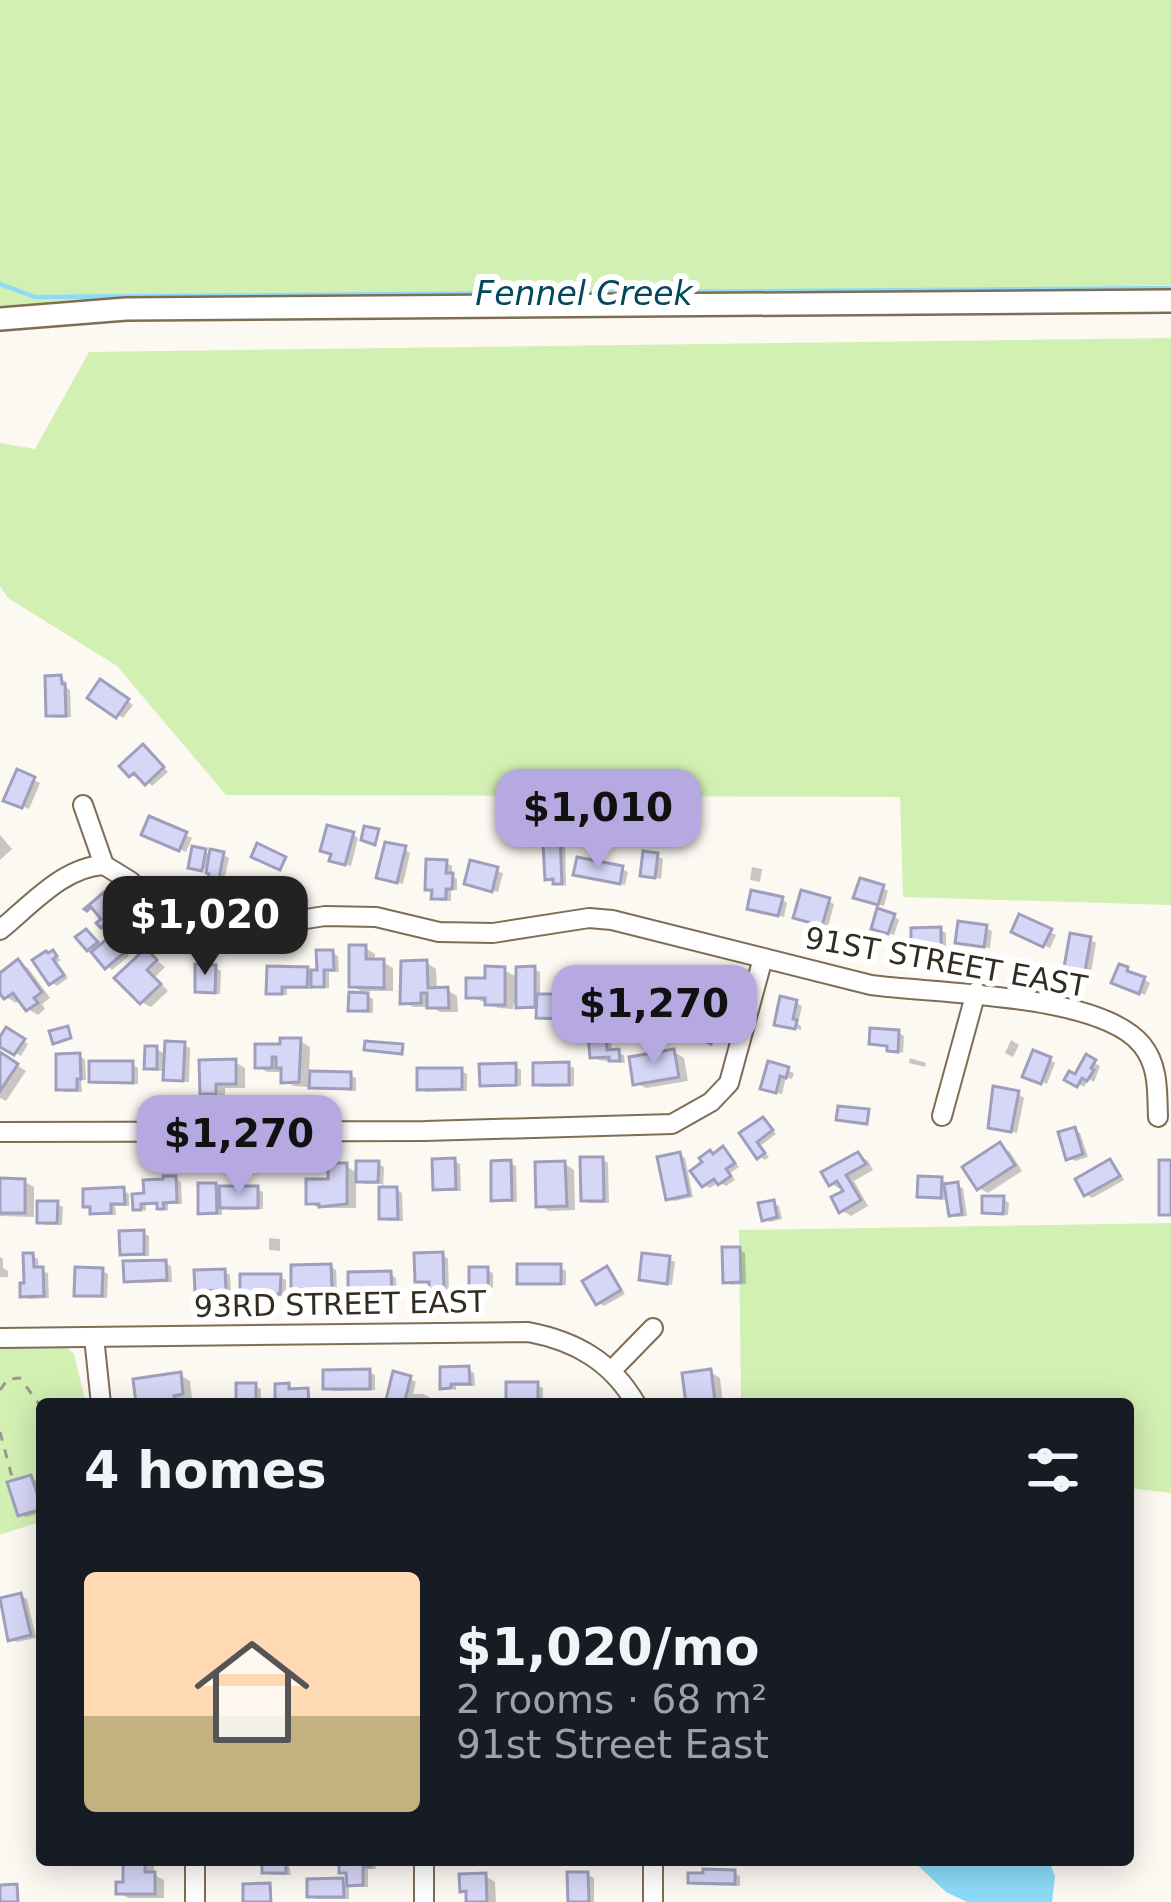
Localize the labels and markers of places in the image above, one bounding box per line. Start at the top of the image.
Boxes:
pin: $1,010 [500,769,696,871]
pin: $1,020 [107,876,303,978]
pin: $1,270 [556,965,752,1067]
pin: $1,270 [141,1095,337,1197]

